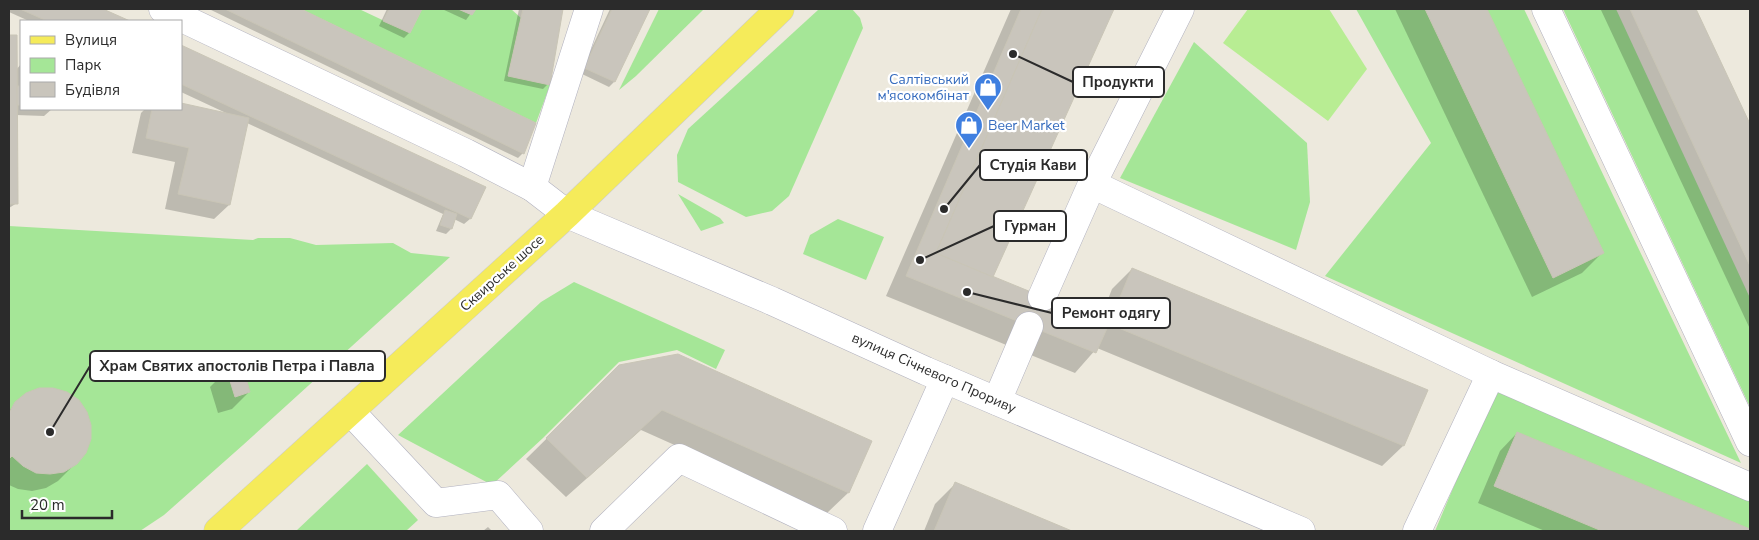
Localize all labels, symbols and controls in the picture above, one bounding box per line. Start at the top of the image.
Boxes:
legend [20,20,182,110]
text: Вулиця [65,30,117,50]
text: Парк [65,55,101,75]
callout: Продукти [1073,67,1164,97]
place label: Салтівський м'ясокомбінат [878,70,970,105]
shop icon: Салтівський м'ясокомбінат [973,72,1003,111]
text: Продукти [1082,72,1154,92]
text: Будівля [65,80,120,100]
shop icon: Beer Market [954,110,984,149]
place label: Beer Market [988,116,1065,135]
callout: Студія Кави [980,150,1087,180]
text: Студія Кави [989,155,1077,175]
callout: Гурман [994,211,1066,241]
text: Гурман [1004,216,1056,236]
street label: Сквирське шосе [456,230,548,316]
callout: Ремонт одягу [1052,298,1170,328]
text: Ремонт одягу [1062,303,1161,323]
street label: вулиця Січневого Прориву [849,328,1020,418]
callout: Храм Святих апостолів Петра і Павла [90,351,385,381]
text: Храм Святих апостолів Петра і Павла [98,356,375,376]
scale bar [22,488,112,520]
text: 20 m [30,495,65,515]

